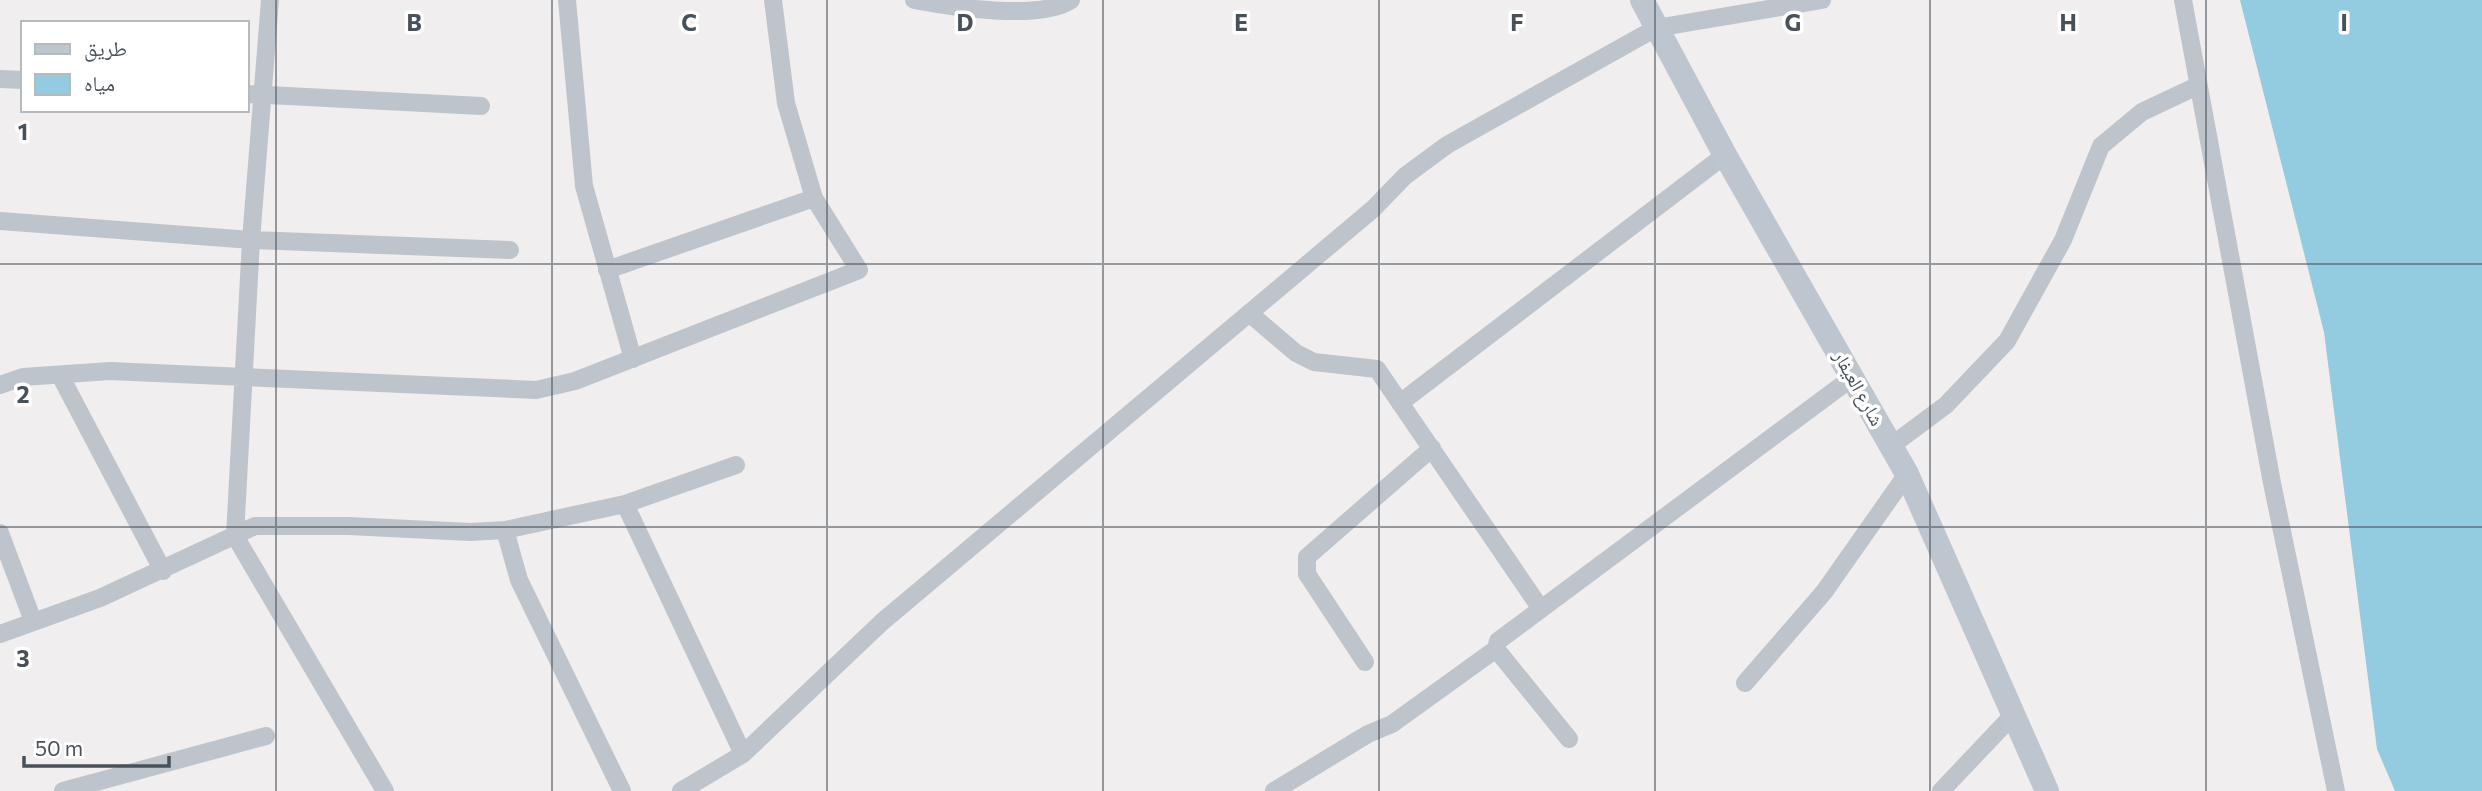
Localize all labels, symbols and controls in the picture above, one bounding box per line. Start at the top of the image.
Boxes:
text: B [406,8,422,36]
text: C [681,8,697,36]
text: D [957,8,974,36]
text: E [1234,8,1248,36]
text: F [1510,8,1524,36]
text: G [1785,8,1801,36]
text: H [2059,8,2077,36]
text: I [2340,8,2348,36]
legend [21,21,248,112]
text: طريق [84,35,127,62]
text: مياه [84,70,115,95]
text: 1 [18,117,28,145]
street label: شارع العيفار [1828,345,1889,430]
text: 2 [16,380,30,408]
text: 3 [16,644,30,672]
scale bar [24,724,170,768]
text: 50 m [35,735,83,760]

